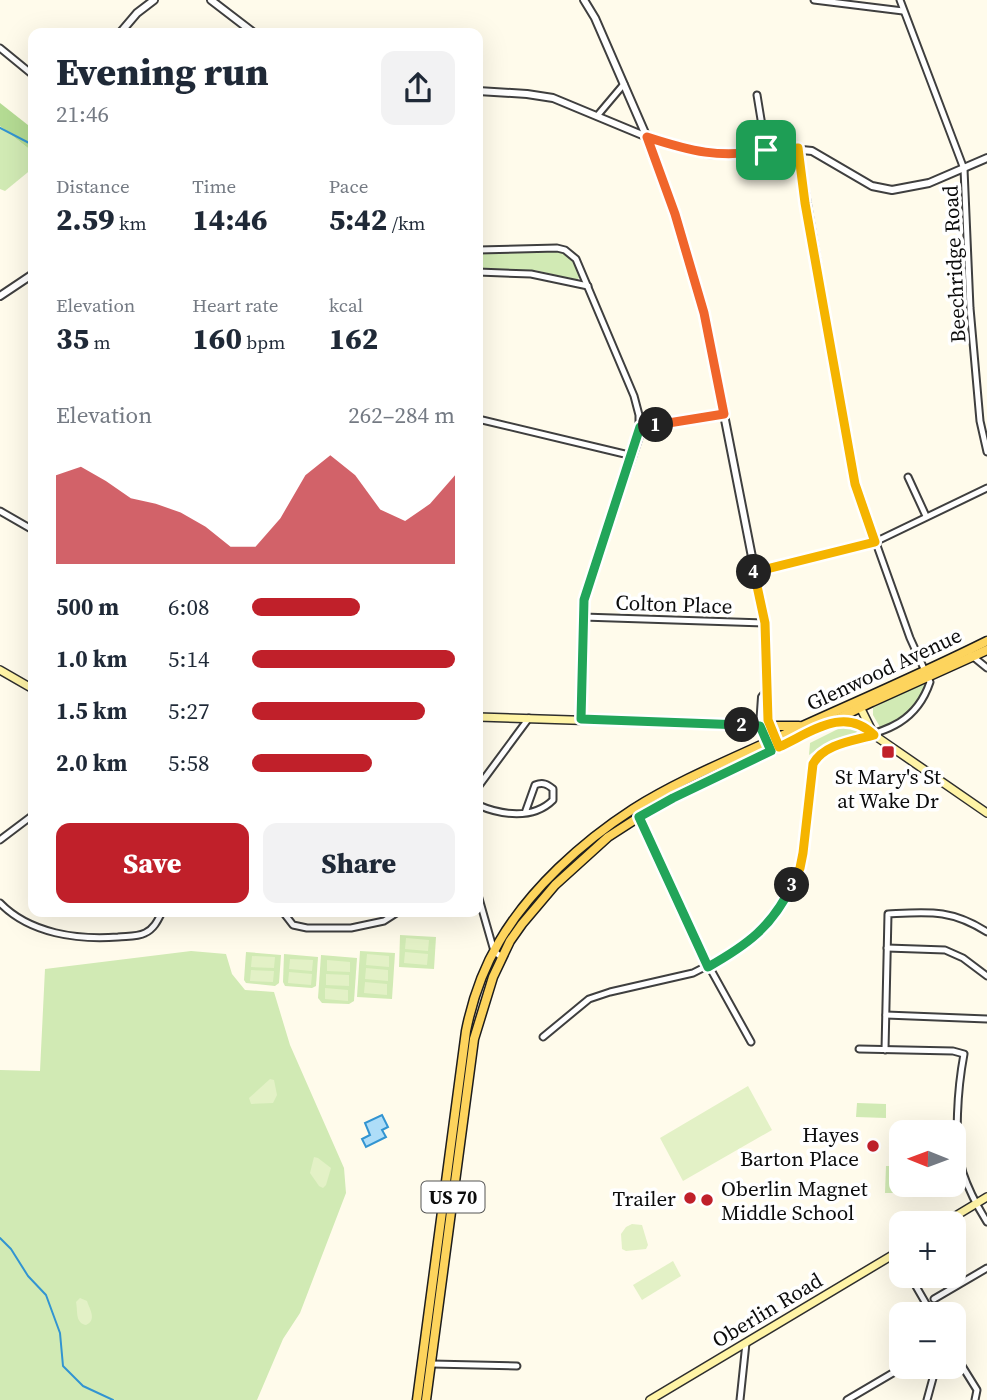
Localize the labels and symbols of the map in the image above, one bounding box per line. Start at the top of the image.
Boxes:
pin [736,120,796,180]
street label: Beechridge Road [935,184,973,344]
pin: 1 [638,408,674,442]
pin: 4 [736,554,772,590]
street label: Colton Place [615,587,733,621]
street label: Glenwood Avenue [802,620,966,718]
pin: 2 [724,708,760,742]
marker: St Mary's St at Wake Dr [880,744,896,760]
place label: St Mary's St at Wake Dr [835,762,941,815]
pin: 3 [774,868,810,903]
place label: Hayes Barton Place [740,1120,859,1173]
north arrow [889,1120,966,1197]
marker: Hayes Barton Place [865,1138,881,1154]
place label: Oberlin Magnet Middle School [721,1174,868,1227]
road number: US 70 [421,1182,484,1212]
place label: Trailer [612,1184,676,1213]
marker: Trailer [682,1190,698,1206]
marker: Oberlin Magnet Middle School [699,1192,715,1208]
street label: Oberlin Road [706,1266,828,1354]

